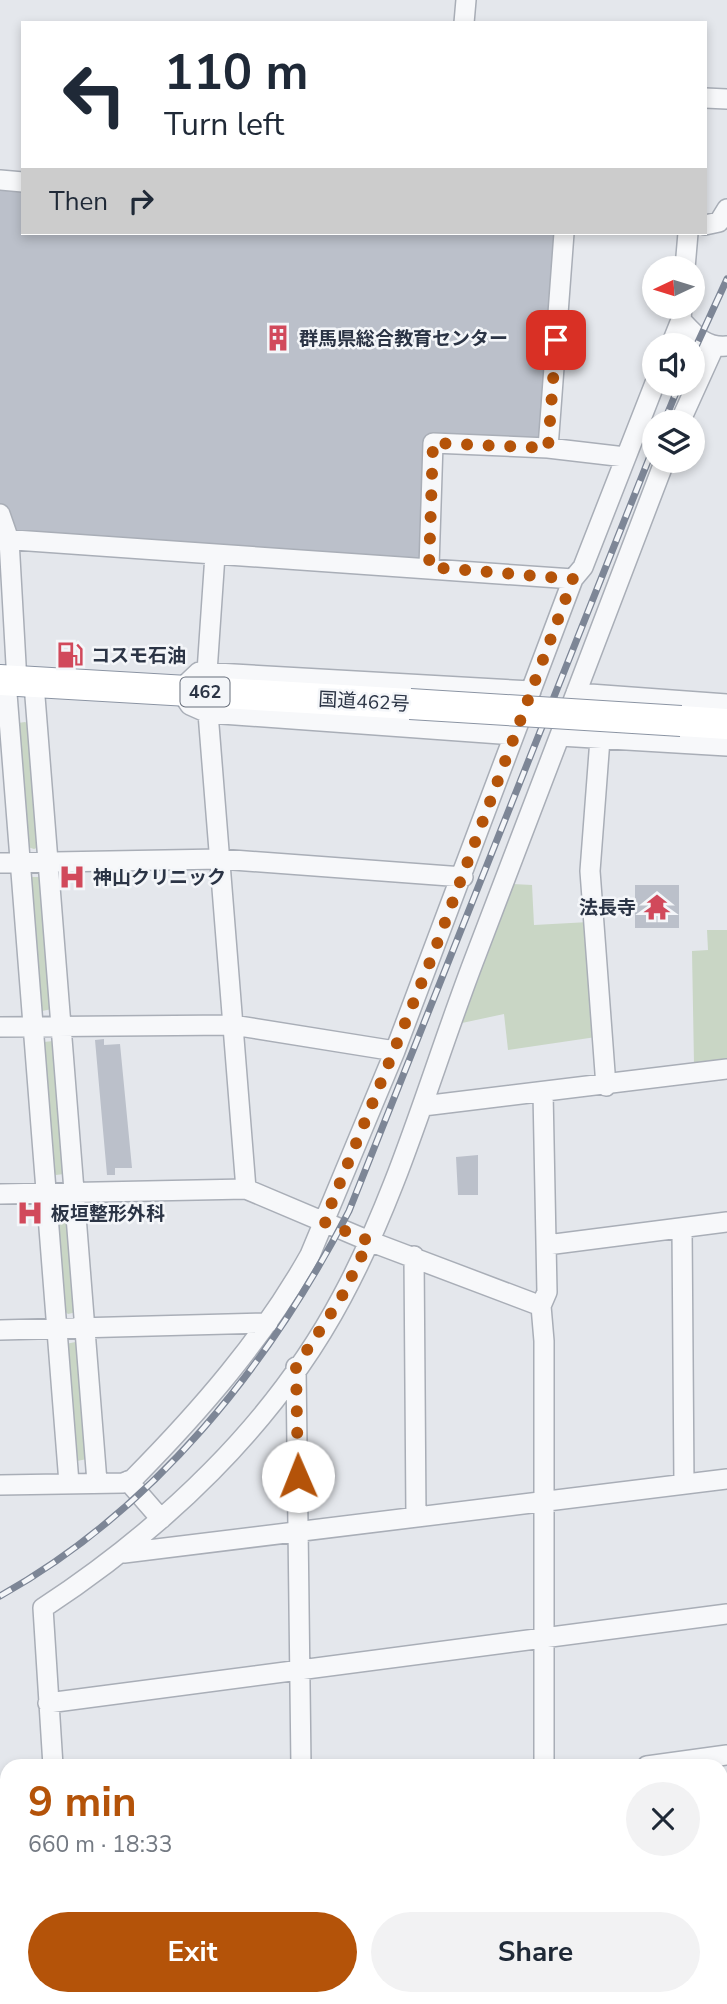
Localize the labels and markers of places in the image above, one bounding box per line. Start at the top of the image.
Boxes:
pin [526,310,586,370]
building icon: 群馬県総合教育センター [263,323,293,353]
place label: 群馬県総合教育センター [299,326,508,352]
fuel station icon: コスモ石油 [55,640,85,670]
place label: コスモ石油 [91,643,186,669]
hospital icon: 神山クリニック [57,862,87,892]
place label: 神山クリニック [93,865,226,891]
temple icon: 法長寺 [642,892,672,922]
place label: 法長寺 [579,895,636,921]
hospital icon: 板垣整形外科 [15,1198,45,1228]
place label: 板垣整形外科 [51,1201,165,1227]

